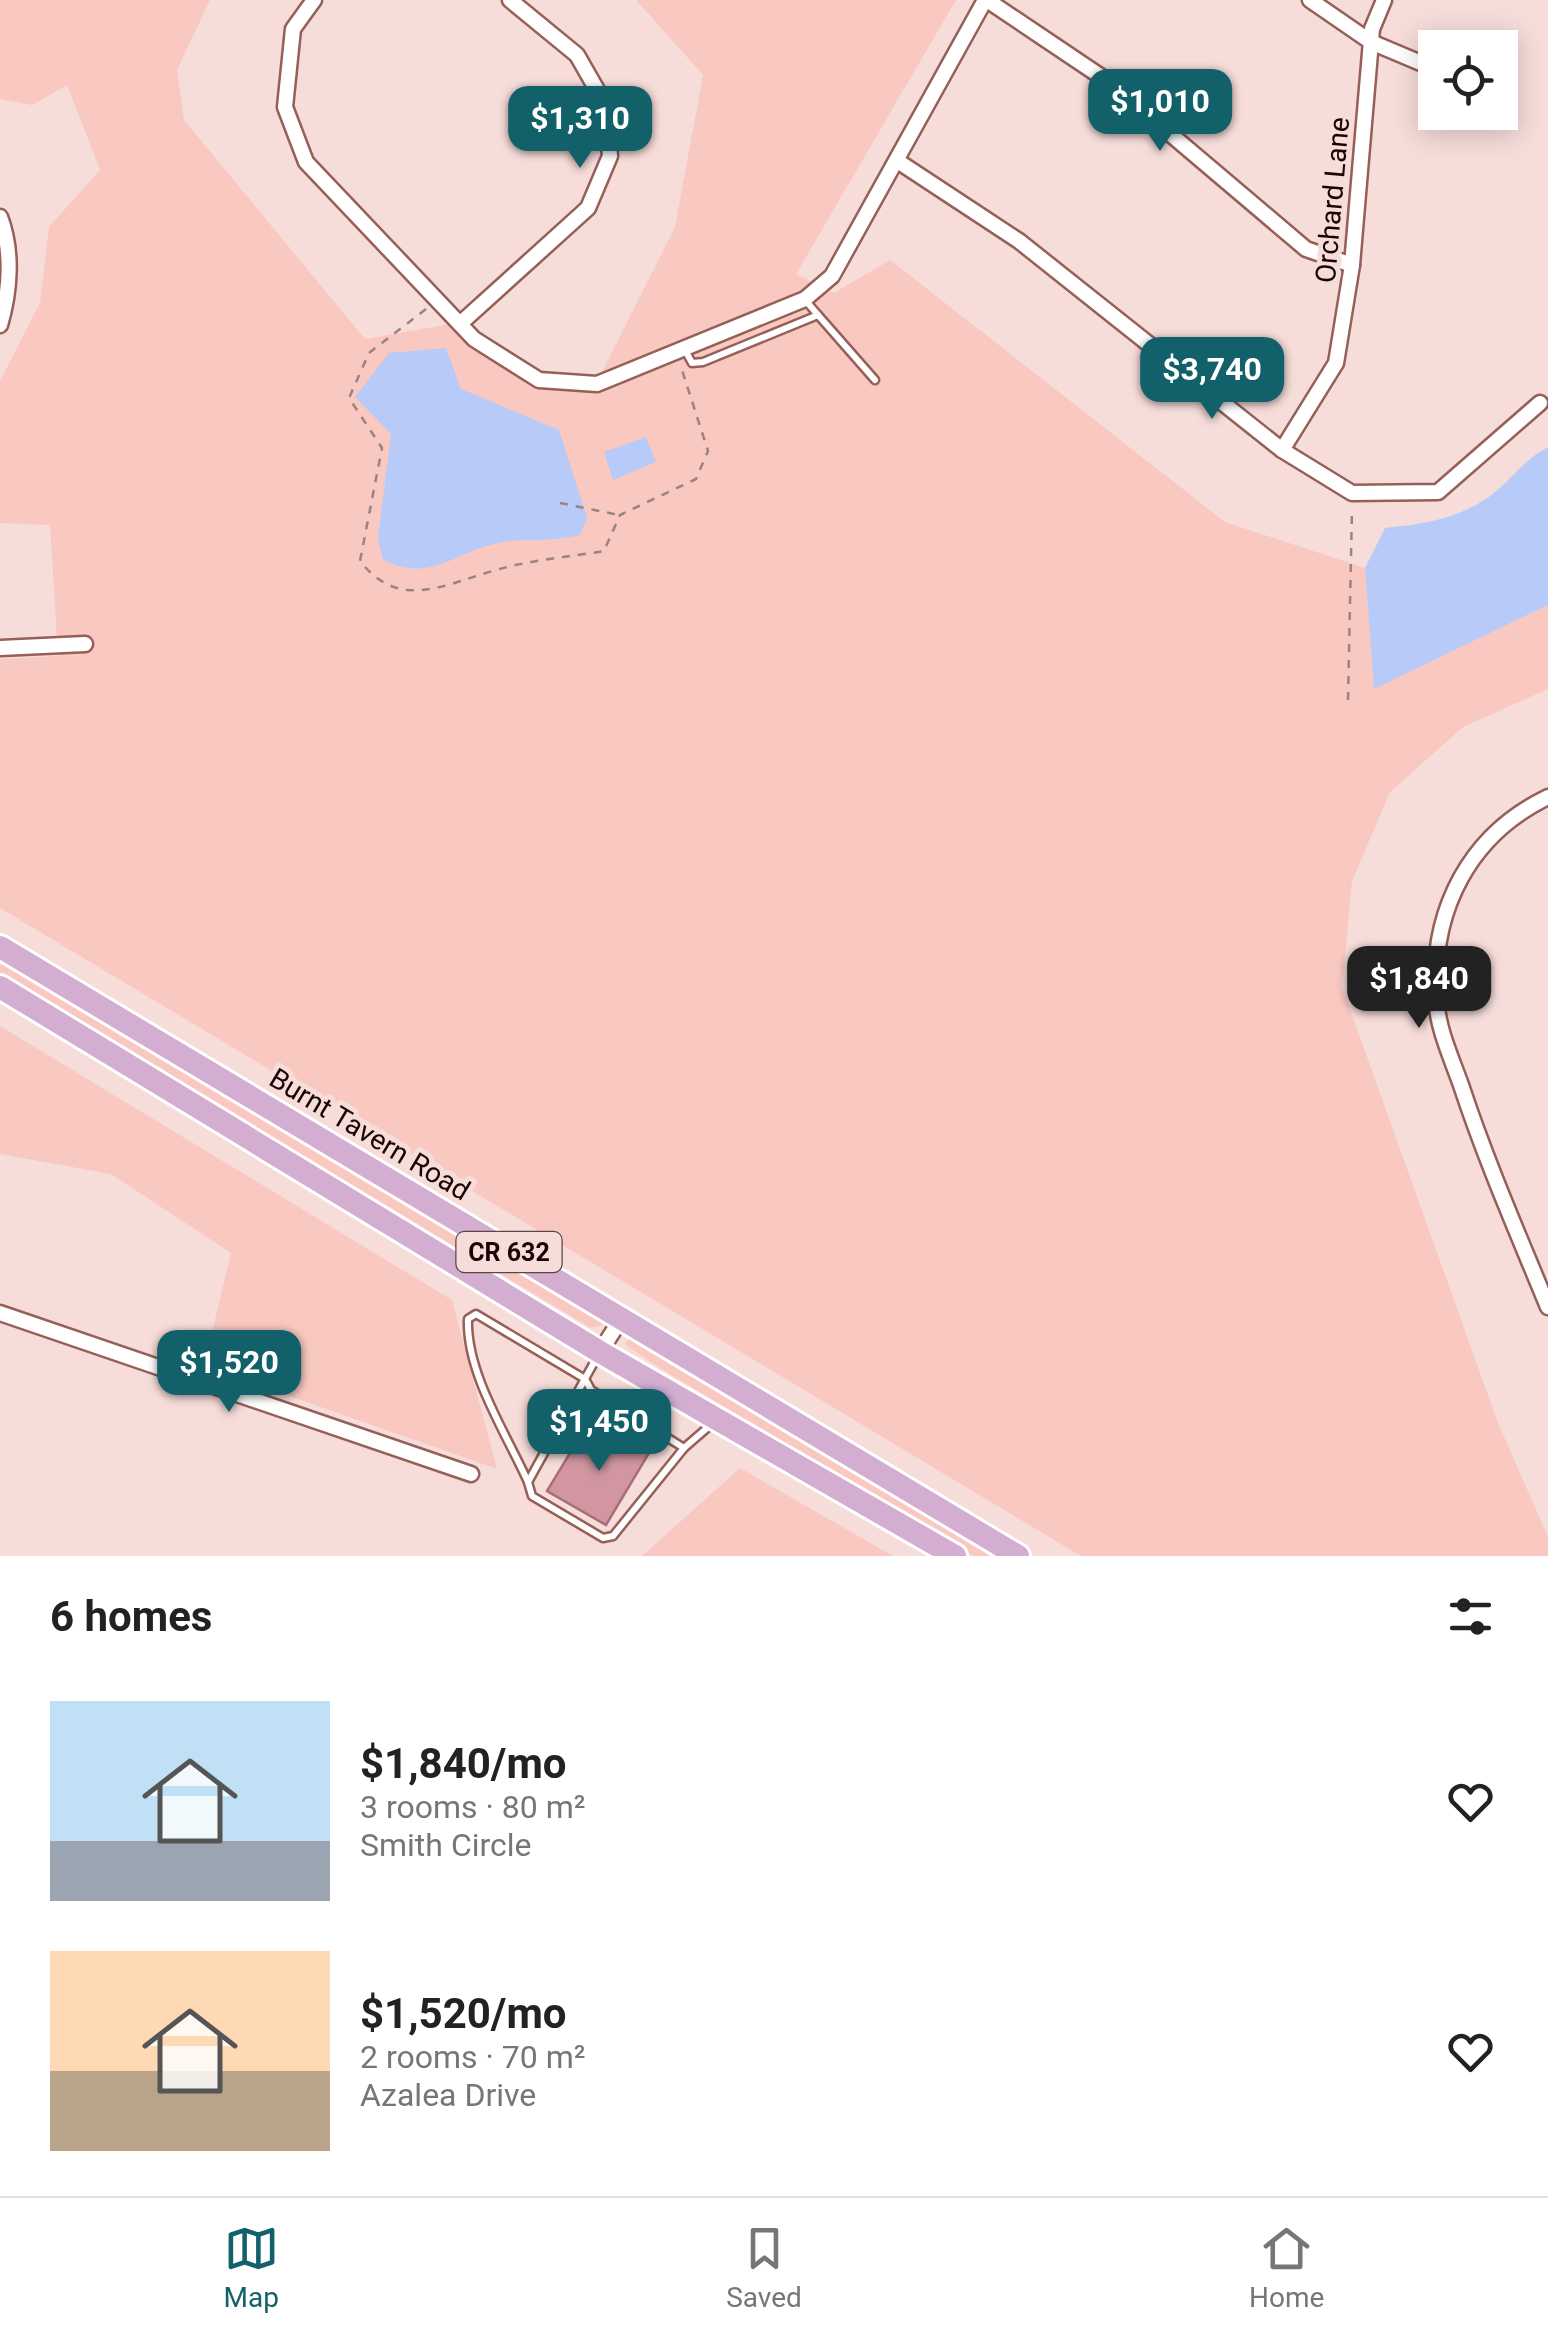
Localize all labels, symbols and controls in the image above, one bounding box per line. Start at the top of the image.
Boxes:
map controls [1418,30,1518,130]
button: locate [1418,30,1518,130]
pin: $1,010 [1079,69,1241,154]
text: $1,010 [1110,82,1210,120]
pin: $1,310 [499,86,661,171]
text: $1,310 [530,99,630,137]
street label: Orchard Lane [1309,116,1356,284]
pin: $3,740 [1131,337,1293,422]
text: $3,740 [1162,350,1262,388]
pin: $1,840 [1338,946,1500,1031]
text: $1,840 [1369,959,1469,997]
street label: Burnt Tavern Road [264,1062,476,1207]
road number: CR 632 [456,1232,562,1272]
pin: $1,520 [148,1330,310,1415]
text: $1,520 [179,1343,279,1381]
pin: $1,450 [518,1389,680,1474]
text: $1,450 [549,1402,649,1440]
icon: filters [1443,1589,1498,1644]
text: 6 homes [50,1592,212,1641]
text: $1,840/mo [360,1739,567,1788]
icon: home [130,1741,250,1861]
icon: heart [1443,1774,1498,1829]
text: 3 rooms · 80 m² [360,1788,585,1826]
text: Smith Circle [360,1826,532,1864]
text: $1,520/mo [360,1989,567,2038]
icon: home [130,1991,250,2111]
icon: heart [1443,2024,1498,2079]
text: 2 rooms · 70 m² [360,2038,585,2076]
text: Azalea Drive [360,2076,536,2114]
tab: Map [224,2221,279,2314]
tab: Saved [726,2221,802,2314]
tab: Home [1249,2221,1324,2314]

